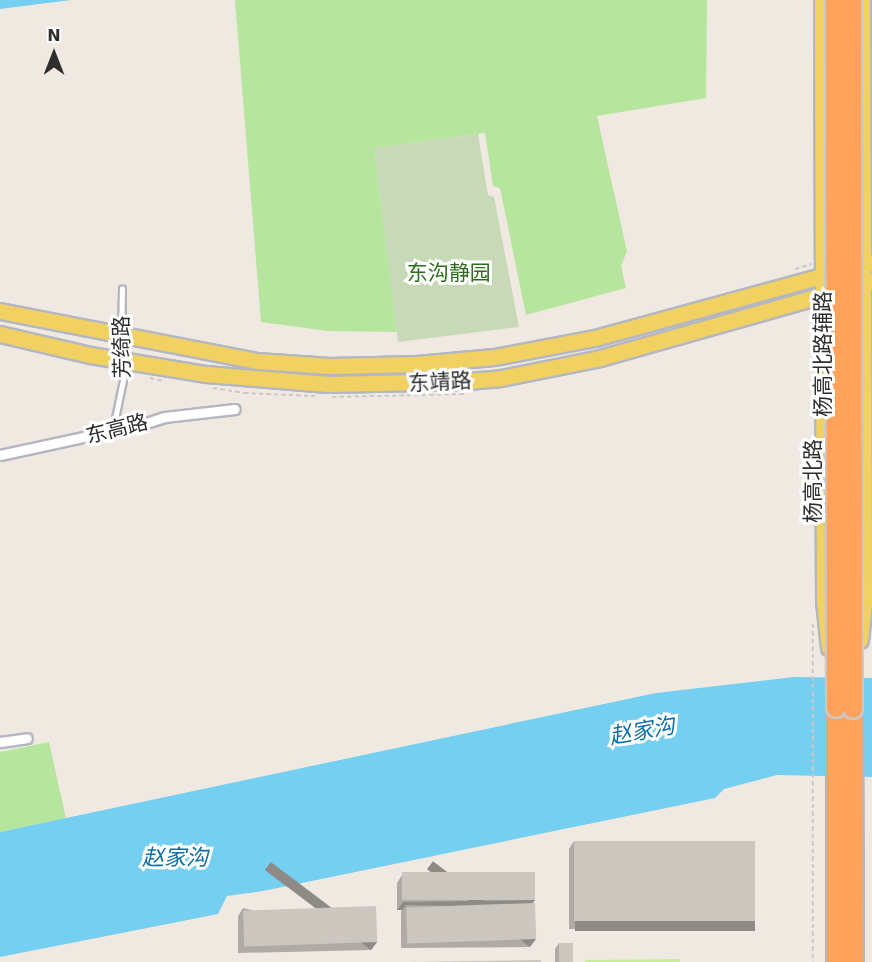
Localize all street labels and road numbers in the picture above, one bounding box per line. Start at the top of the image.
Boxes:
street label: 杨高北路辅路 [810,291,836,417]
street label: 芳绮路 [109,315,135,379]
street label: 东靖路 [408,368,472,396]
street label: 东高路 [83,409,151,449]
street label: 杨高北路 [800,439,826,523]

